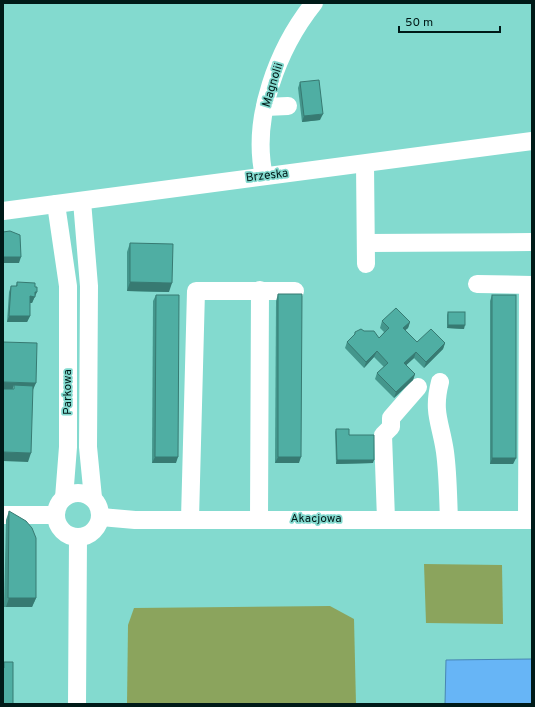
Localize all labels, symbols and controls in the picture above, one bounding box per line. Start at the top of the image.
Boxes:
scale bar [399,8,500,34]
text: 50 m [405,15,433,31]
street label: Magnolii [259,61,287,109]
street label: Brzeska [245,165,289,187]
street label: Parkowa [60,369,76,415]
street label: Akacjowa [290,511,342,527]

